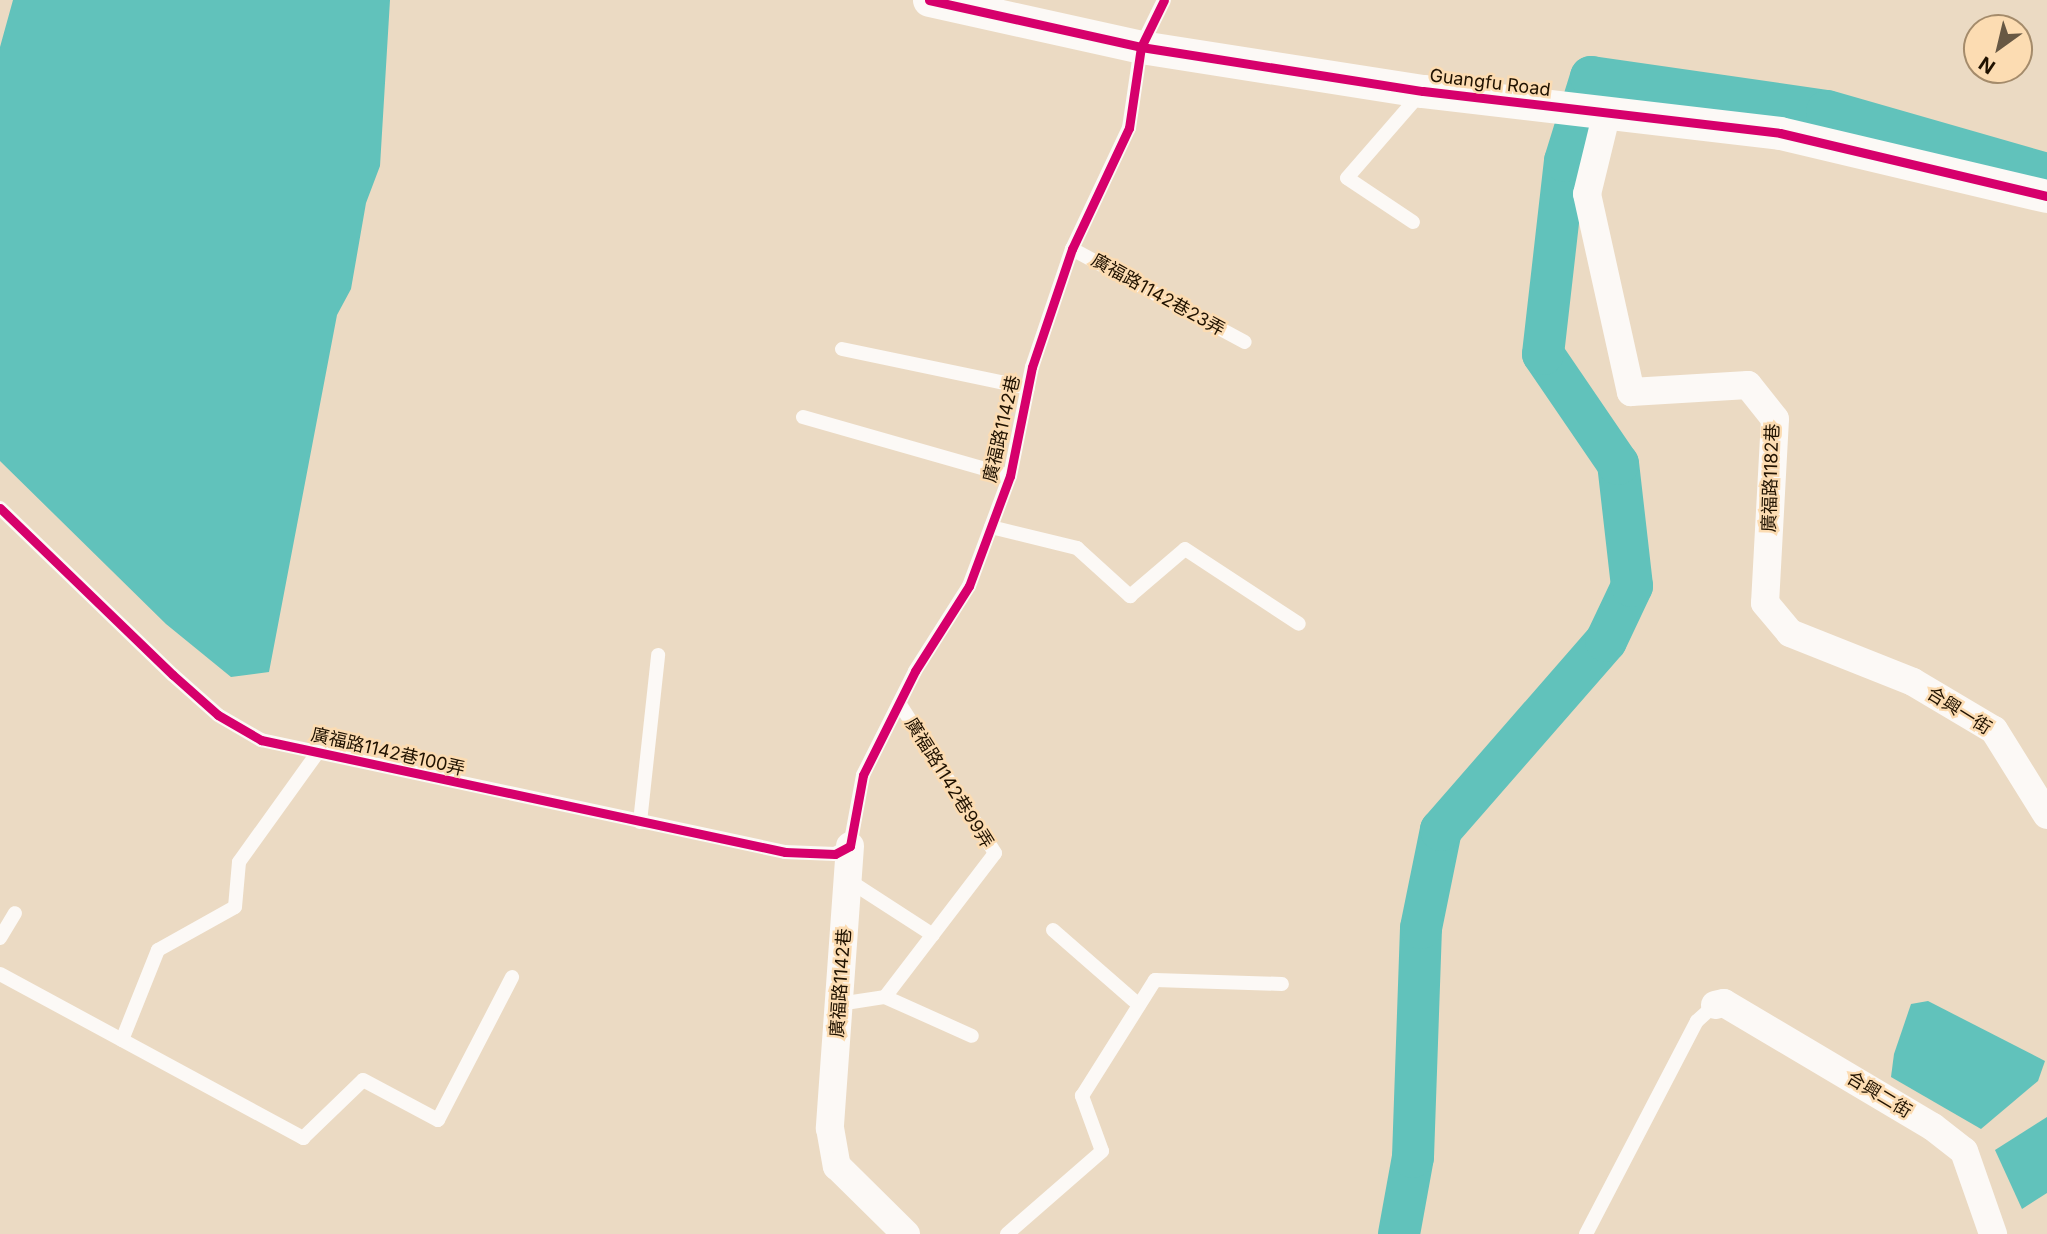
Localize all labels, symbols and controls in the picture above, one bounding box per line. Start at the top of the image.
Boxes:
north arrow [1963,14,2033,84]
text: N [1975,52,2000,79]
street label: Guangfu Road [1428,65,1552,101]
street label: 廣福路1142巷23弄 [1087,249,1229,341]
street label: 廣福路1142巷 [979,373,1025,485]
street label: 廣福路1182巷 [1758,423,1784,533]
street label: 合興一街 [1923,683,1995,739]
street label: 廣福路1142巷99弄 [900,714,998,852]
street label: 廣福路1142巷100弄 [309,724,467,780]
street label: 廣福路1142巷 [826,928,856,1038]
street label: 合興二街 [1843,1067,1915,1123]

